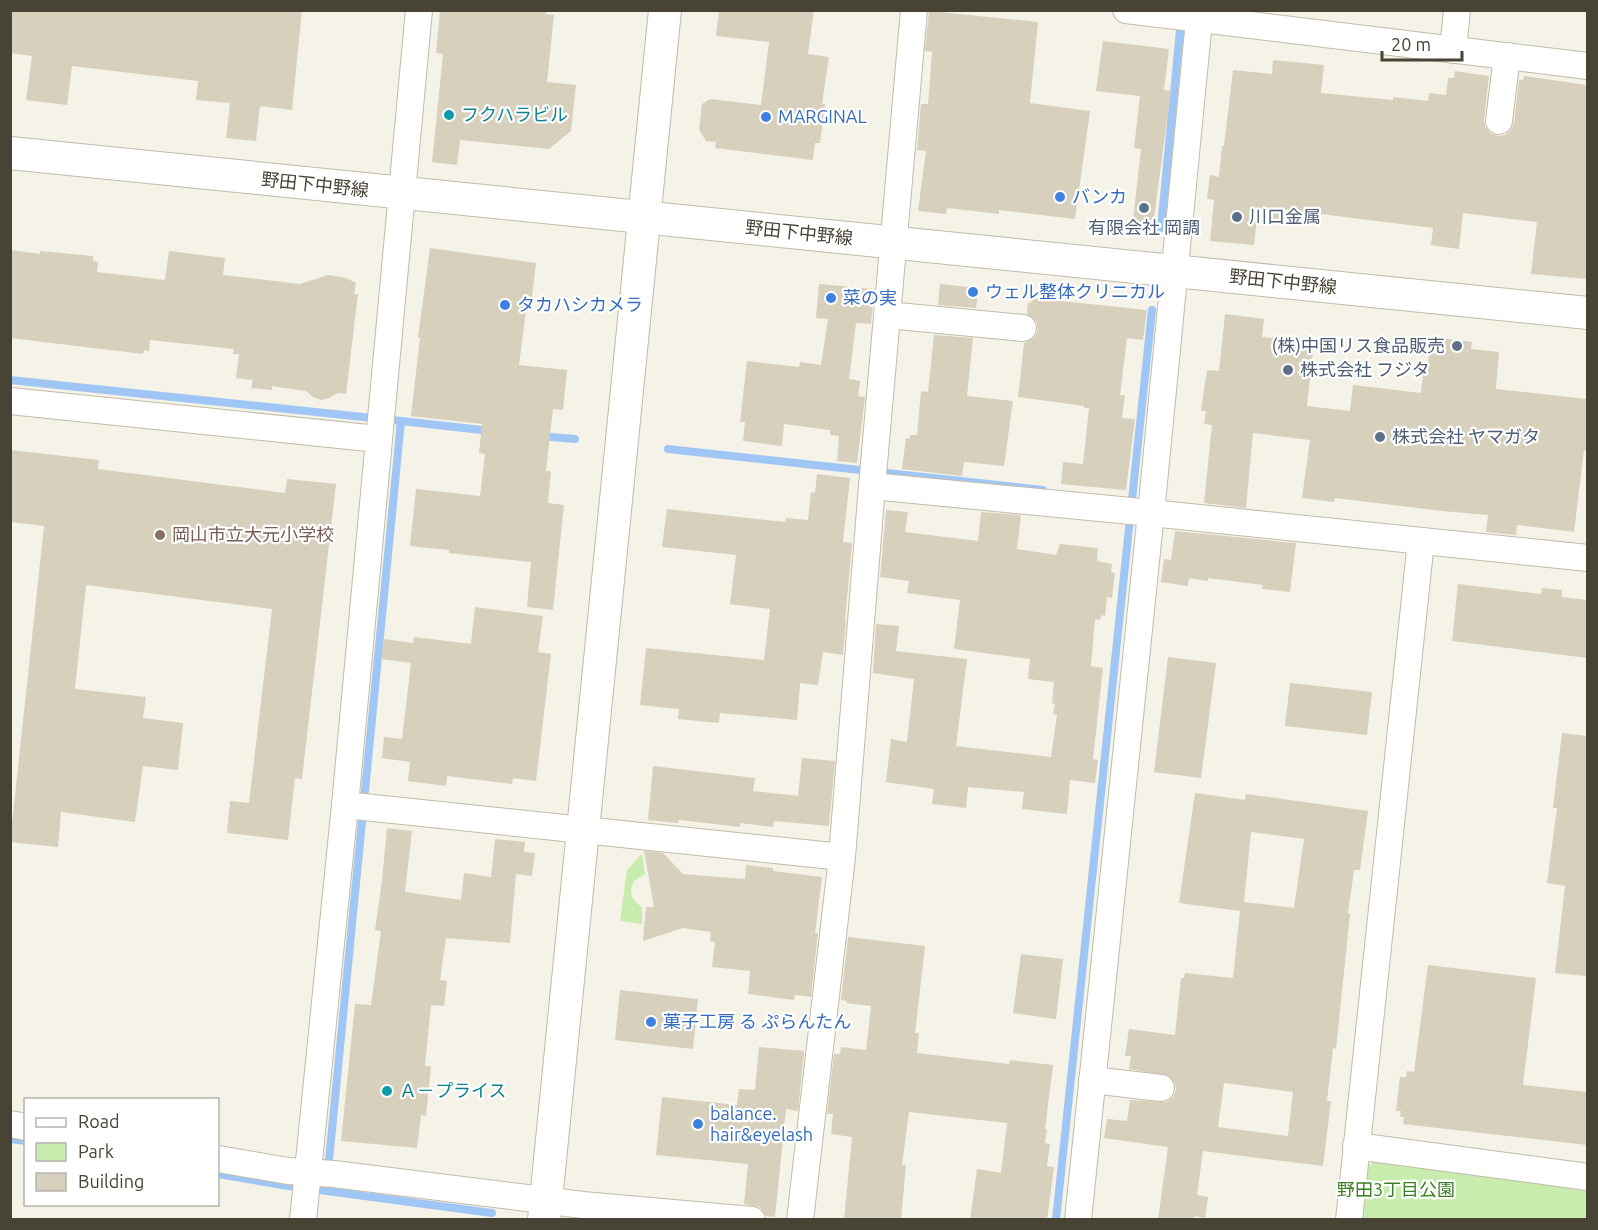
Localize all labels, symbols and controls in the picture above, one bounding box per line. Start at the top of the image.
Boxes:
scale bar [1382,24,1462,62]
text: 20 m [1391,34,1431,54]
place label: フクハラビル [461,104,568,124]
place label: MARGINAL [778,106,867,126]
marker: フクハラビル [442,108,456,122]
marker: MARGINAL [759,110,773,124]
street label: 野田下中野線 [260,168,370,200]
place label: バンカ [1072,186,1127,206]
marker: バンカ [1053,190,1067,204]
marker: 有限会社 岡調 [1137,201,1151,215]
place label: 川口金属 [1249,206,1321,226]
marker: 川口金属 [1230,210,1244,224]
street label: 野田下中野線 [744,216,854,248]
place label: 有限会社 岡調 [1088,217,1200,237]
street label: 野田下中野線 [1228,265,1338,297]
place label: ウェル整体クリニカル [985,281,1165,301]
marker: ウェル整体クリニカル [966,285,980,299]
place label: 菜の実 [843,287,897,307]
marker: 菜の実 [824,291,838,305]
place label: タカハシカメラ [517,294,643,314]
marker: タカハシカメラ [498,298,512,312]
place label: (株)中国リス食品販売 [1272,335,1445,356]
marker: (株)中国リス食品販売 [1450,339,1464,353]
place label: 株式会社 フジタ [1300,359,1430,379]
marker: 株式会社 フジタ [1281,363,1295,377]
place label: 株式会社 ヤマガタ [1392,426,1540,446]
marker: 株式会社 ヤマガタ [1373,430,1387,444]
place label: 岡山市立大元小学校 [172,524,334,544]
marker: 岡山市立大元小学校 [153,528,167,542]
place label: 菓子工房 る ぷらんたん [663,1011,851,1031]
marker: 菓子工房 る ぷらんたん [644,1015,658,1029]
place label: Ａ－プライス [399,1080,506,1100]
marker: Ａ－プライス [380,1084,394,1098]
legend [24,1098,219,1206]
place label: balance. hair&eyelash [710,1103,813,1144]
text: Road [78,1111,120,1131]
marker: balance. hair&eyelash [691,1117,705,1131]
text: Park [78,1141,114,1161]
text: Building [78,1171,144,1191]
park label: 野田3丁目公園 [1337,1179,1455,1199]

